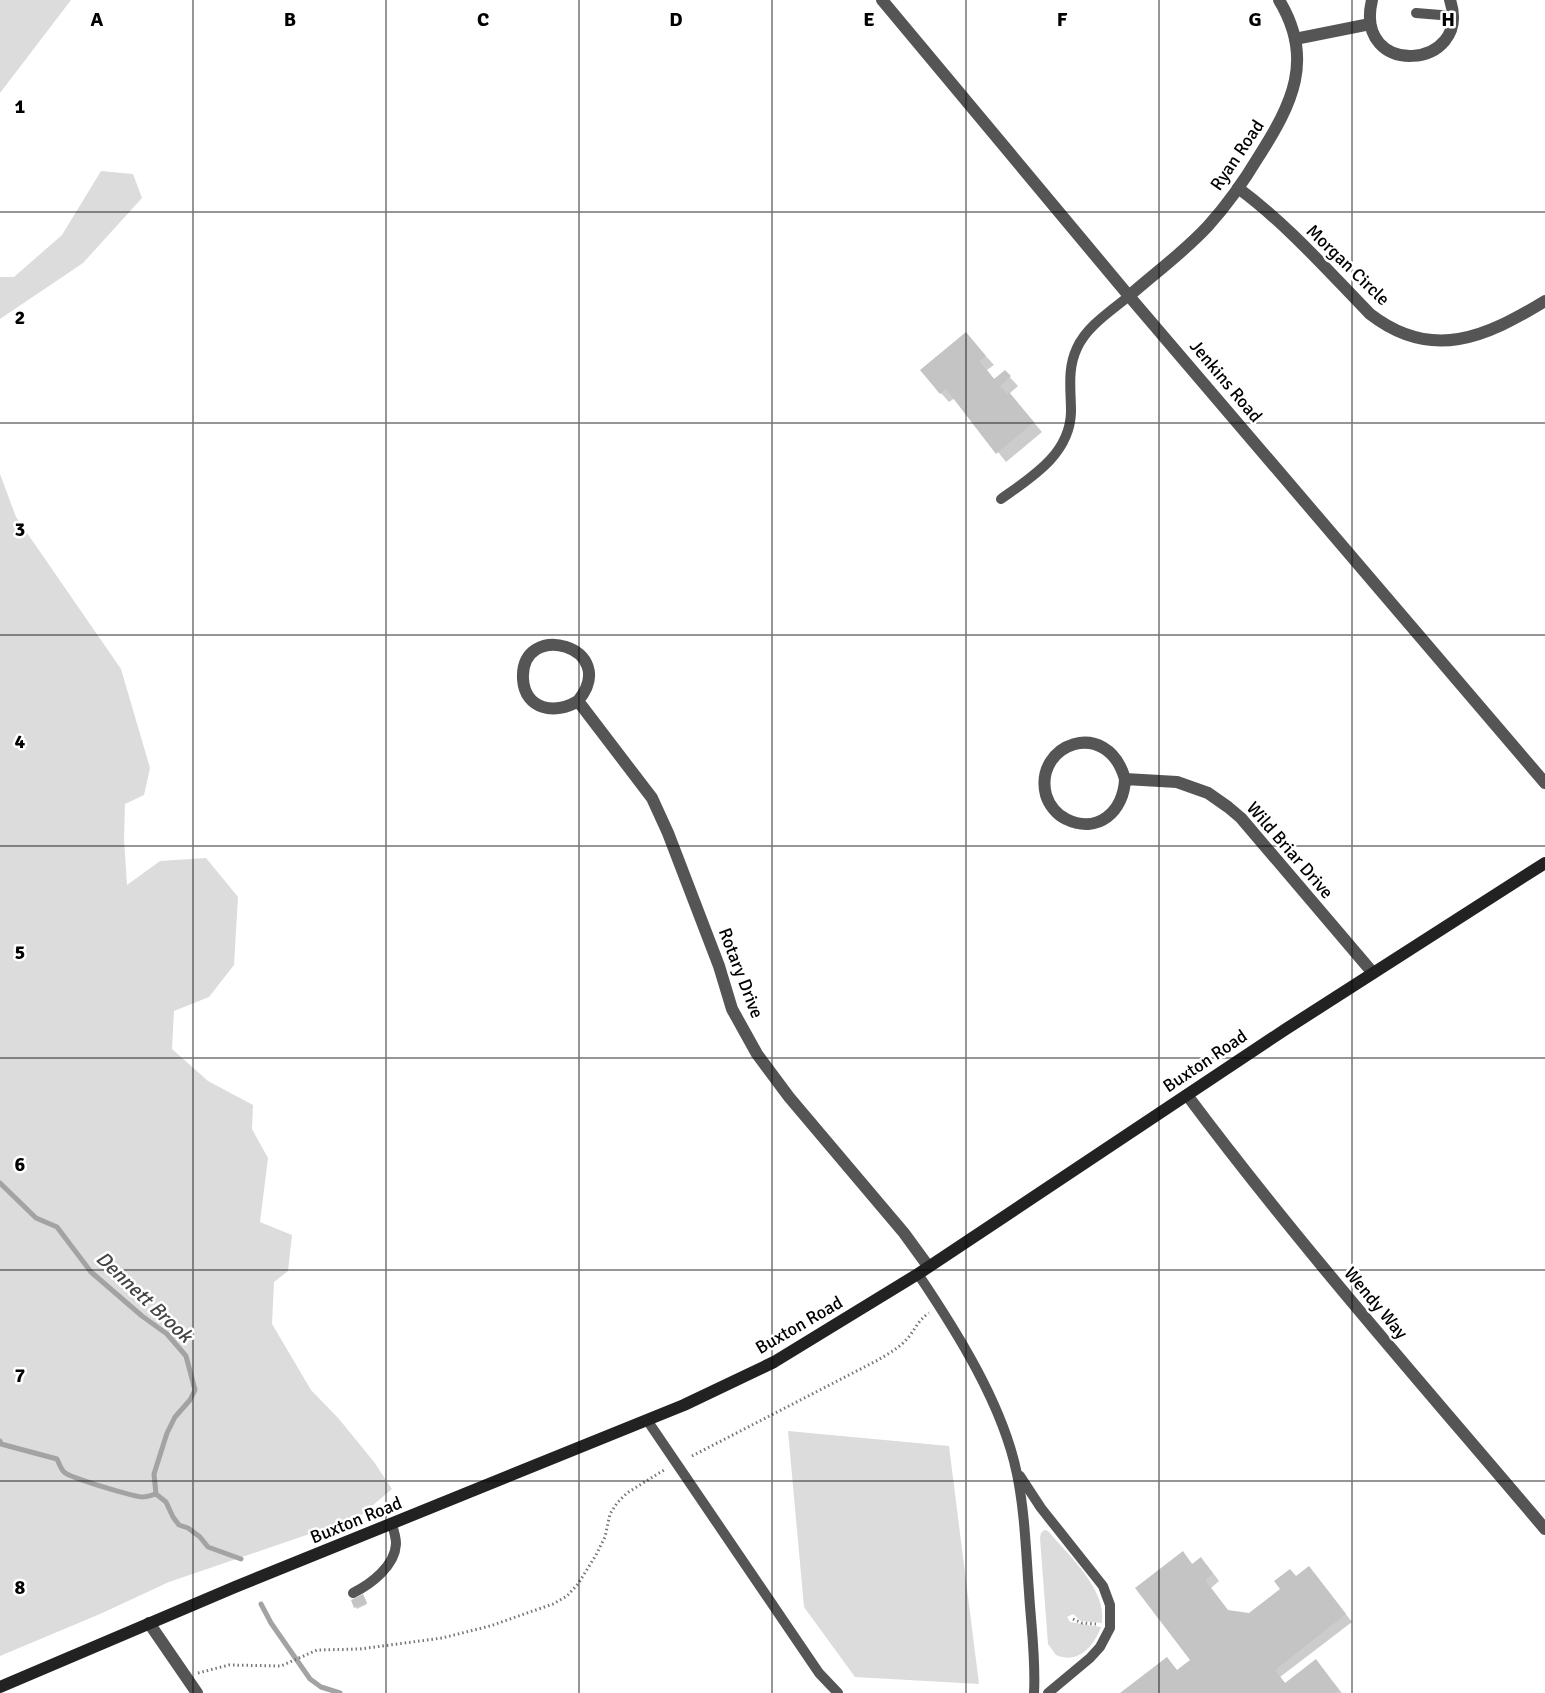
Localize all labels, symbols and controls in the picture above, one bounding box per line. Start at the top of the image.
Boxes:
text: A [91,7,104,32]
text: B [284,7,296,32]
text: C [477,7,489,32]
text: D [669,7,683,32]
text: E [863,7,875,32]
text: F [1057,7,1068,32]
text: G [1248,7,1262,32]
text: H [1441,7,1455,32]
text: 1 [15,94,26,119]
street label: Ryan Road [1205,116,1269,194]
street label: Morgan Circle [1302,220,1394,310]
text: 2 [15,305,25,330]
street label: Jenkins Road [1185,335,1267,427]
text: 3 [15,517,25,542]
text: 4 [15,729,26,754]
street label: Wild Briar Drive [1242,797,1338,903]
street label: Rotary Drive [714,925,768,1021]
text: 5 [15,940,25,965]
street label: Buxton Road [1159,1025,1251,1097]
text: 6 [15,1152,26,1177]
water label: Dennett Brook [91,1246,199,1349]
street label: Wendy Way [1340,1262,1413,1344]
street label: Buxton Road [752,1291,846,1359]
text: 7 [15,1363,26,1388]
street label: Buxton Road [307,1492,405,1548]
text: 8 [15,1575,26,1600]

